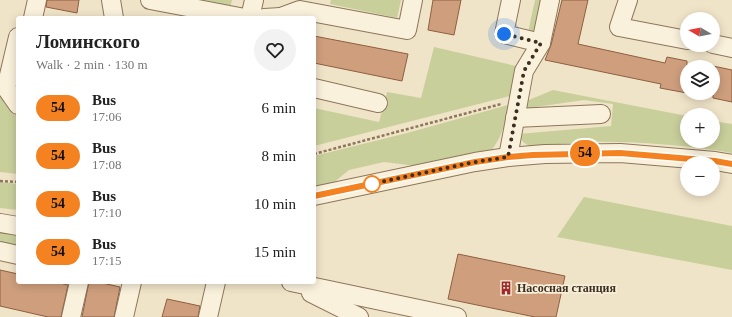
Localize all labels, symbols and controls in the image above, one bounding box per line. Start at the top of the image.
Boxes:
north arrow [680,12,720,52]
map controls [680,12,720,196]
your location [494,24,514,44]
button: heart [254,29,296,71]
text: Ломинского [36,31,140,52]
text: Walk · 2 min · 130 m [36,57,148,72]
button: layers [680,60,720,100]
text: Bus [92,92,116,108]
text: 54 [51,100,65,115]
text: 6 min [261,100,296,116]
button: + [680,108,720,148]
text: 17:06 [92,109,122,124]
text: Bus [92,140,116,156]
line badge: 54 [567,140,603,166]
text: 54 [578,145,592,160]
text: 54 [51,148,65,163]
text: 8 min [261,148,296,164]
button: − [680,156,720,196]
text: 17:08 [92,157,122,172]
unlabelled marker [363,175,381,193]
text: Bus [92,188,116,204]
text: 54 [51,196,65,211]
text: 10 min [254,196,296,212]
text: 17:10 [92,205,122,220]
text: Bus [92,236,116,252]
text: 54 [51,244,65,259]
text: 15 min [254,244,296,260]
text: 17:15 [92,253,122,268]
building icon: Насосная станция [498,280,514,296]
place label: Насосная станция [517,281,617,295]

